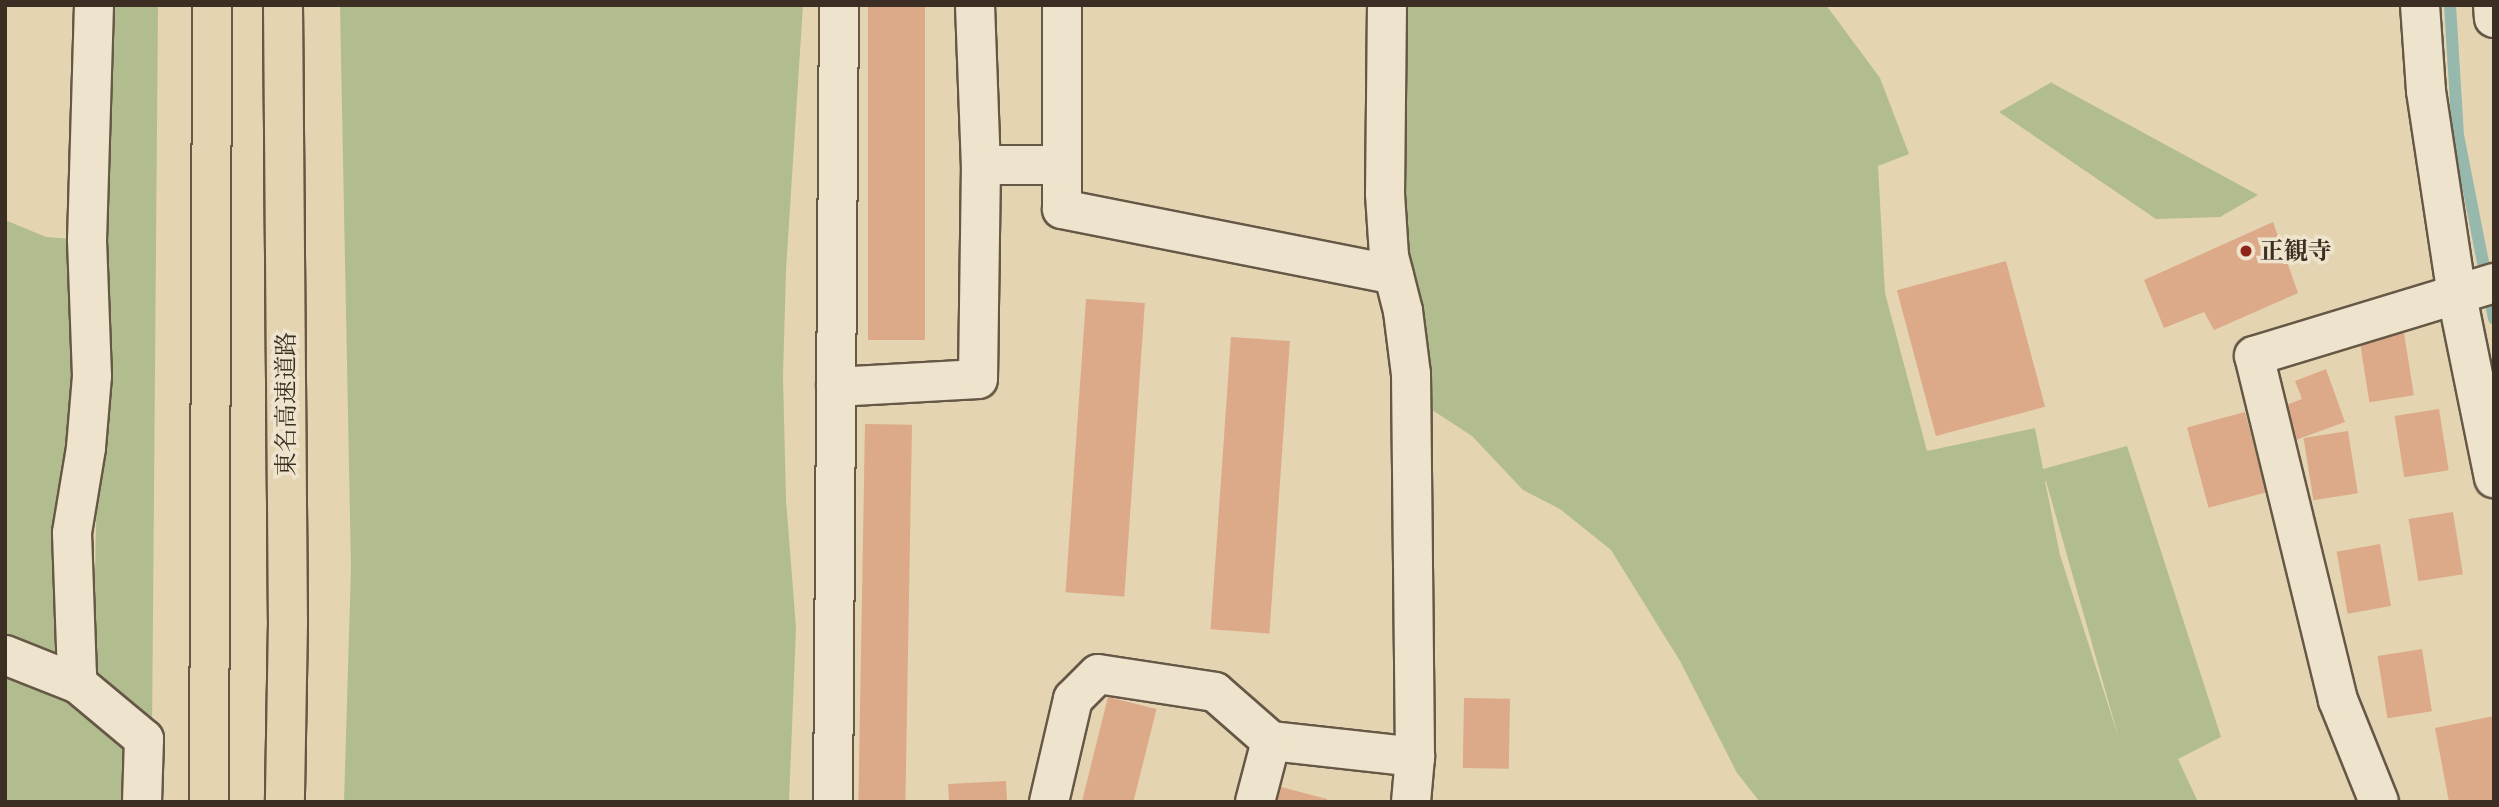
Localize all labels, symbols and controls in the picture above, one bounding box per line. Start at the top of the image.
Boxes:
place label: 正観寺 [2260,237,2332,265]
marker: 正観寺 [2238,243,2254,259]
street label: 東名高速道路 [272,332,300,476]

